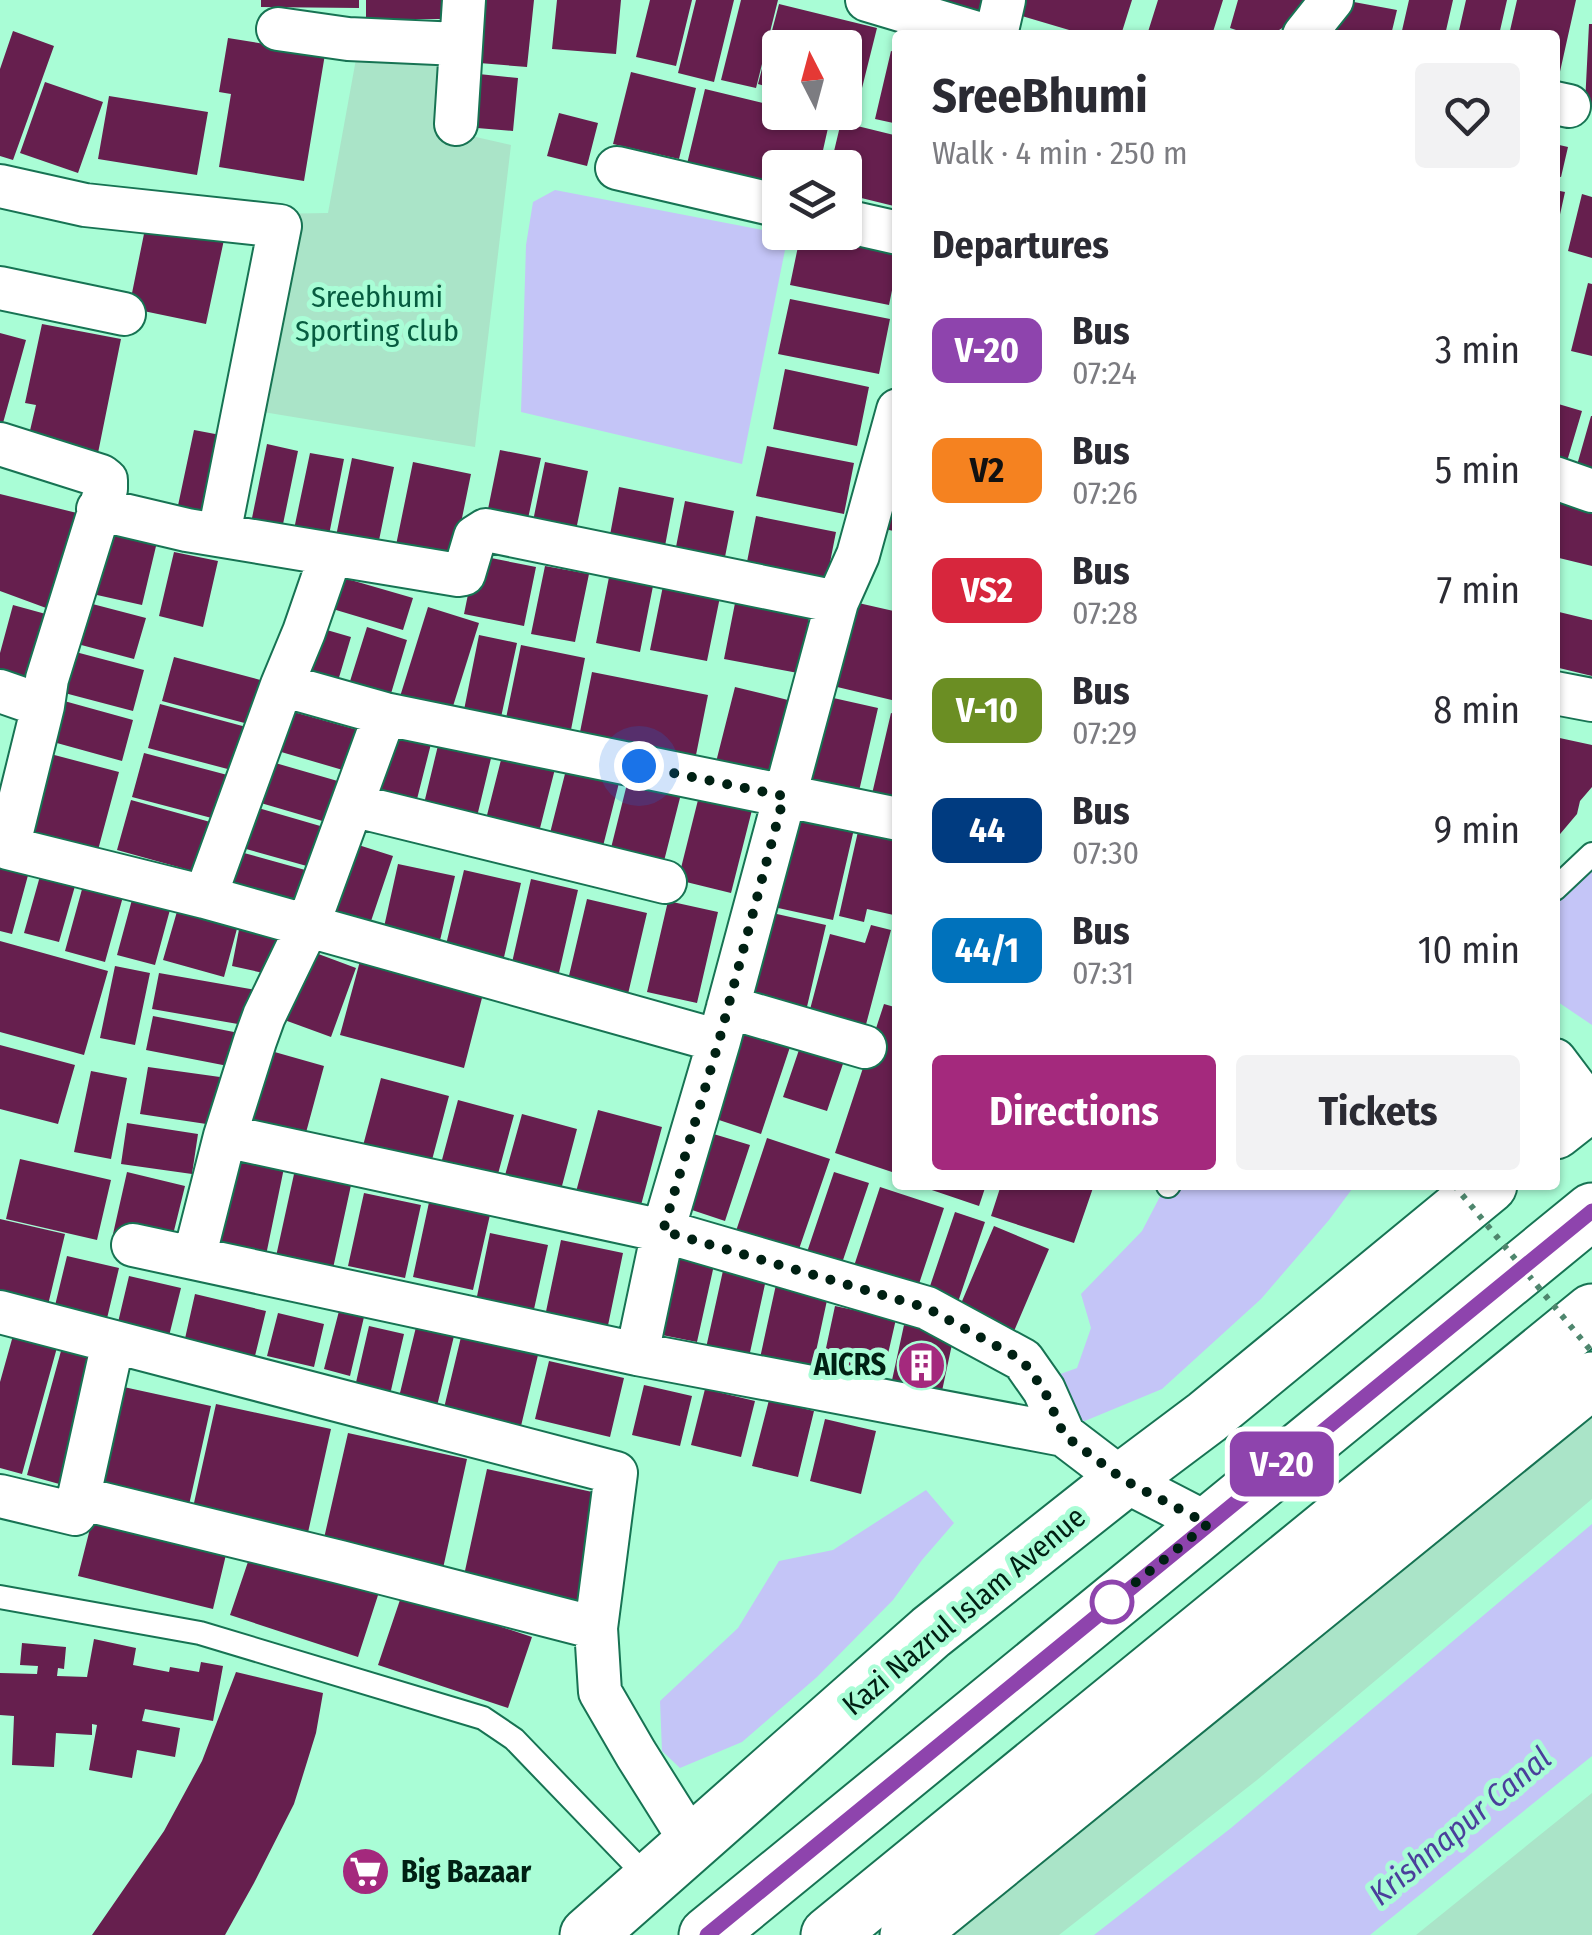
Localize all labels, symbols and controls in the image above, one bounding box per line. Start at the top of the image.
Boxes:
north arrow [762,30,862,130]
map controls [762,30,862,250]
button: heart [1415,63,1520,168]
text: SreeBhumi [932,67,1148,125]
text: Walk · 4 min · 250 m [932,134,1188,172]
button: layers [762,150,862,250]
text: Departures [932,222,1109,268]
park label: Sreebhumi Sporting club [295,279,459,349]
text: Bus [1072,308,1130,354]
text: 3 min [1435,327,1520,373]
text: V-20 [955,329,1019,371]
text: 07:24 [1072,354,1137,392]
text: Bus [1072,428,1130,474]
text: 5 min [1435,447,1520,493]
text: V2 [970,449,1004,491]
text: 07:26 [1072,474,1138,512]
text: Bus [1072,548,1130,594]
text: 7 min [1437,567,1520,613]
text: VS2 [961,569,1013,611]
text: 07:28 [1072,594,1138,632]
text: Bus [1072,668,1130,714]
text: 8 min [1433,687,1520,733]
text: V-10 [956,689,1018,731]
text: 07:29 [1072,714,1137,752]
your location [614,741,664,791]
text: Bus [1072,788,1130,834]
text: 9 min [1434,807,1520,853]
text: 44 [969,809,1005,851]
text: 07:30 [1072,834,1139,872]
text: Bus [1072,908,1130,954]
text: 10 min [1418,927,1520,973]
text: 44/1 [955,929,1019,971]
text: 07:31 [1072,954,1134,992]
button: Directions [932,1055,1216,1170]
button: Tickets [1236,1055,1520,1170]
building icon: AICRS [895,1339,947,1391]
place label: AICRS [813,1347,886,1383]
line badge: V-20 [1212,1432,1352,1496]
text: V-20 [1250,1443,1314,1485]
street label: Kazi Nazrul Islam Avenue [835,1499,1093,1723]
unlabelled marker [1091,1581,1133,1623]
water label: Krishnapur Canal [1361,1739,1559,1913]
supermarket icon: Big Bazaar [340,1846,392,1898]
place label: Big Bazaar [401,1854,532,1890]

